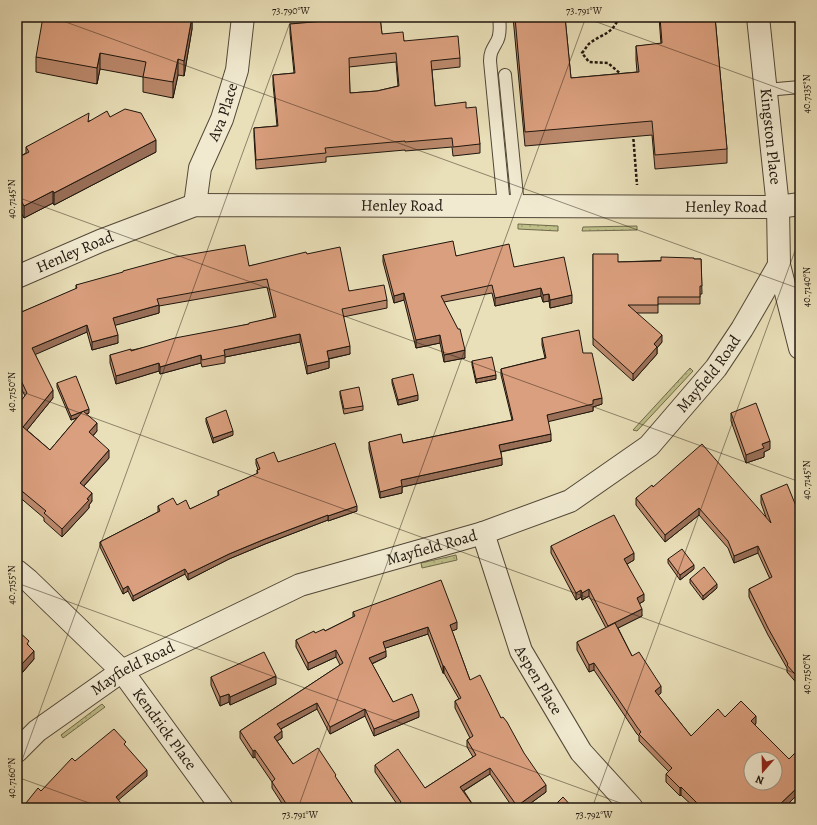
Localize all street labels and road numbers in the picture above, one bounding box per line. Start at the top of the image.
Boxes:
street label: Ava Place [202,80,243,146]
street label: Kingston Place [755,87,787,186]
street label: Henley Road [361,195,444,217]
street label: Henley Road [685,196,768,218]
street label: Henley Road [33,226,117,278]
street label: Mayfield Road [671,330,746,417]
street label: Mayfield Road [384,524,480,571]
street label: Mayfield Road [86,636,179,701]
street label: Aspen Place [509,641,568,719]
street label: Kendrick Place [127,684,202,775]

